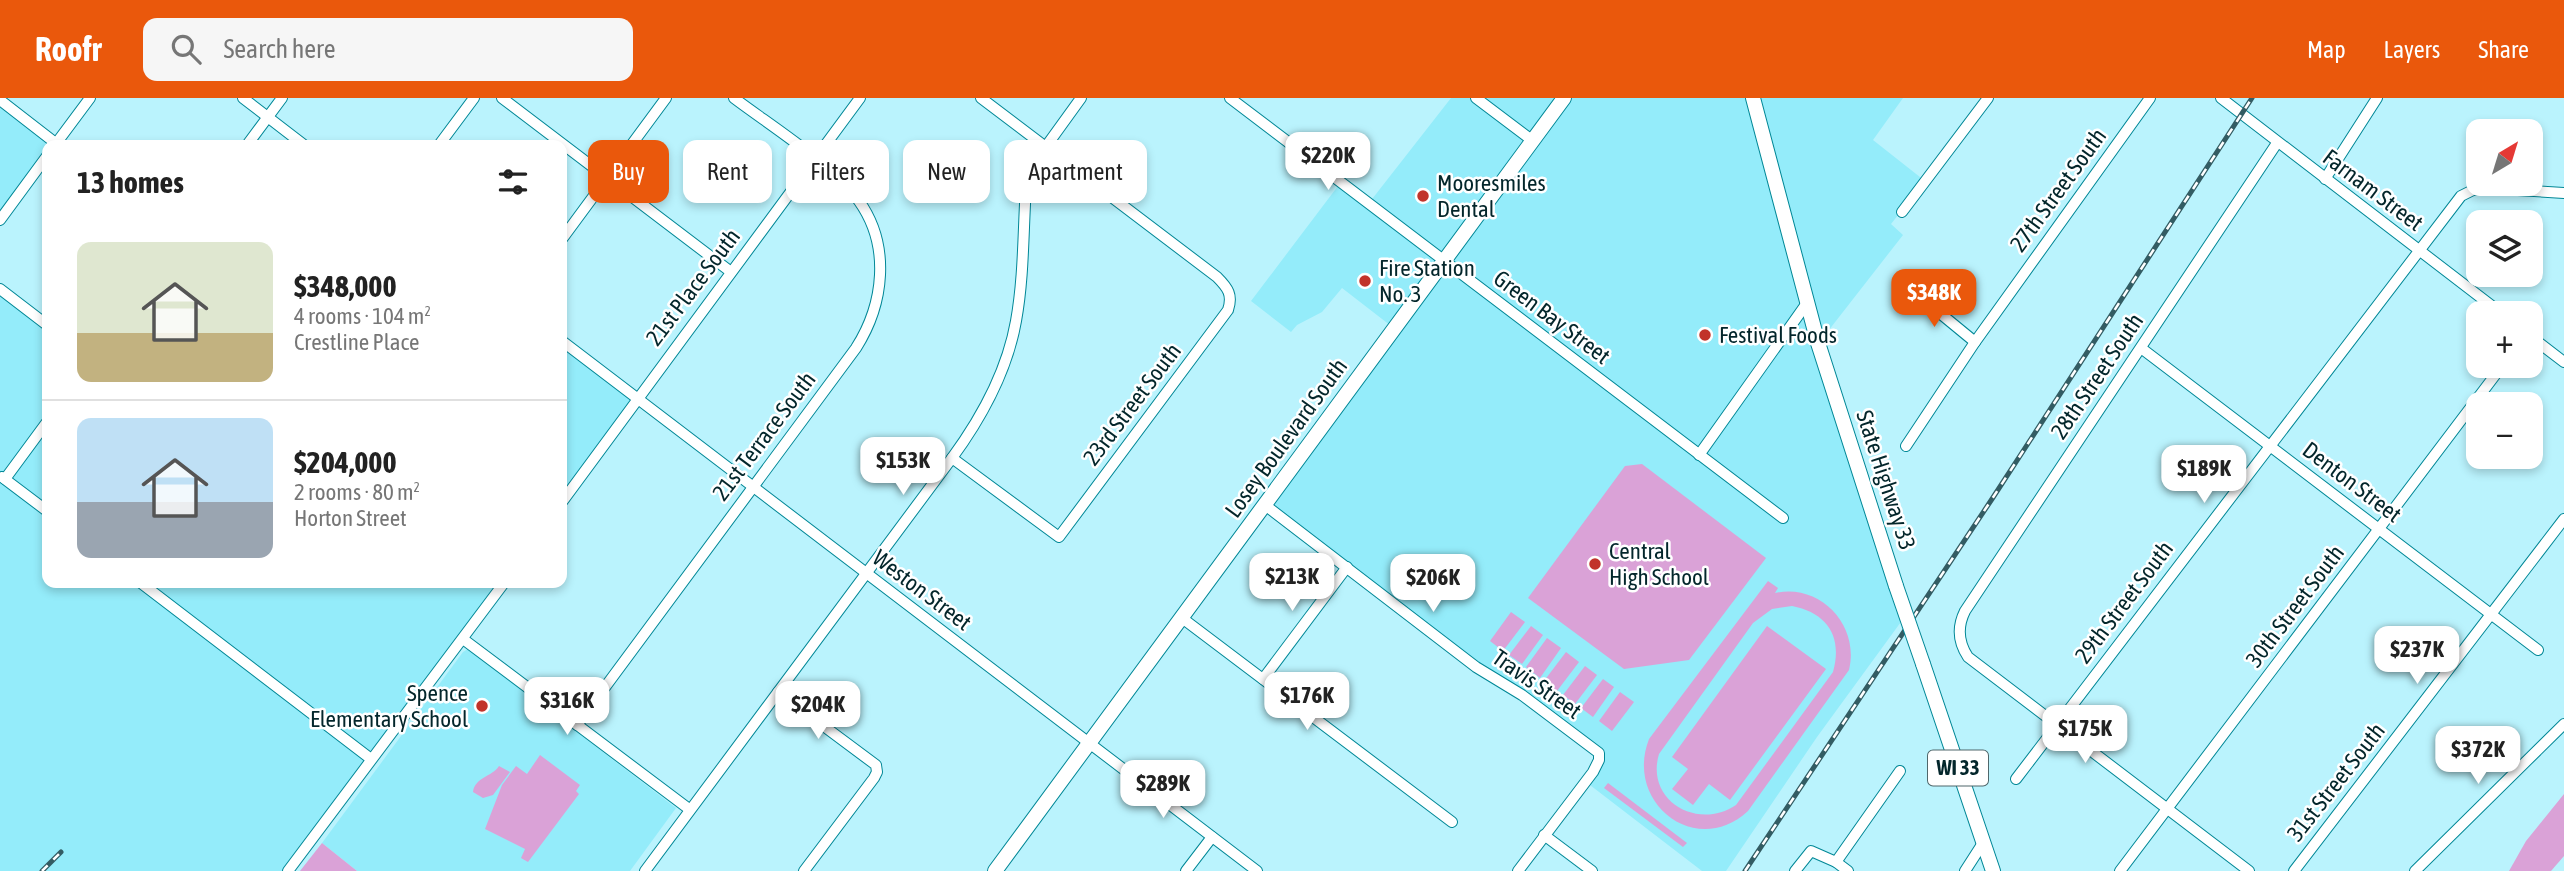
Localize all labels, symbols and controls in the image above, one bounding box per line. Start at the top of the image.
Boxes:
search box [143,18,633,81]
text: Roofr [35,30,101,68]
icon: search [167,30,205,68]
text: Search here [223,34,336,64]
text: Map [2307,36,2346,63]
text: Layers [2384,36,2440,63]
text: Share [2478,36,2529,63]
north arrow [2466,119,2543,196]
map controls [2466,119,2543,469]
street label: 27th Street South [2005,123,2111,257]
pin: $220K [1279,132,1377,192]
chip: Buy [588,140,669,203]
chip: Rent [683,140,772,203]
chip: Filters [786,140,889,203]
chip: New [903,140,990,203]
chip: Apartment [1004,140,1147,203]
text: $220K [1301,142,1355,168]
street label: Farnam Street [2318,144,2428,236]
icon: filters [494,163,532,201]
text: 13 homes [77,165,184,199]
place label: Mooresmiles Dental [1437,170,1546,222]
marker: Mooresmiles Dental [1415,188,1431,204]
button: layers [2466,210,2543,287]
street label: 21st Place South [641,224,745,350]
place label: Fire Station No. 3 [1379,255,1475,307]
street label: Green Bay Street [1489,265,1615,369]
text: $348,000 [294,269,397,303]
icon: home [133,270,217,354]
pin: $348K [1885,270,1983,329]
marker: Fire Station No. 3 [1357,273,1373,289]
text: $348K [1907,279,1961,305]
button: + [2466,301,2543,378]
text: 4 rooms · 104 m² [294,303,431,329]
street label: 28th Street South [2046,308,2148,444]
place label: Festival Foods [1719,322,1837,348]
marker: Festival Foods [1697,327,1713,343]
text: Crestline Place [294,329,419,355]
street label: 23rd Street South [1078,338,1186,470]
street label: Losey Boulevard South [1220,354,1352,522]
street label: 21st Terrace South [707,367,821,505]
button: − [2466,392,2543,469]
street label: State Highway 33 [1851,407,1921,553]
street label: Denton Street [2298,437,2406,527]
pin: $153K [854,438,952,497]
text: $204,000 [294,445,397,479]
icon: home [133,446,217,530]
pin: $189K [2155,446,2253,505]
text: $153K [876,447,930,473]
text: $189K [2177,455,2231,481]
text: 2 rooms · 80 m² [294,479,420,505]
text: Horton Street [294,505,407,531]
street label: 29th Street South [2070,536,2178,668]
place label: Central High School [1609,538,1709,590]
street label: 30th Street South [2241,540,2349,672]
street label: Weston Street [868,545,976,635]
pin: $213K [1243,554,1341,613]
pin: $206K [1384,554,1482,614]
marker: Central High School [1587,556,1603,572]
text: $213K [1265,563,1319,589]
text: $206K [1406,564,1460,590]
pin: $237K [2368,626,2466,686]
text: $237K [2390,636,2444,662]
street label: Travis Street [1488,644,1586,724]
pin: $176K [1258,672,1356,732]
pin: $316K [518,678,616,737]
place label: Spence Elementary School [310,680,468,732]
pin: $204K [769,682,867,741]
text: $176K [1280,682,1334,708]
text: $316K [540,687,594,713]
text: $204K [791,691,845,717]
marker: Spence Elementary School [474,698,490,714]
pin: $175K [2036,706,2134,765]
text: $175K [2058,715,2112,741]
street label: 31st Street South [2282,718,2390,846]
pin: $372K [2429,726,2527,786]
text: $372K [2451,736,2505,762]
road number: WI 33 [1928,750,1988,786]
pin: $289K [1114,760,1212,820]
text: $289K [1136,770,1190,796]

